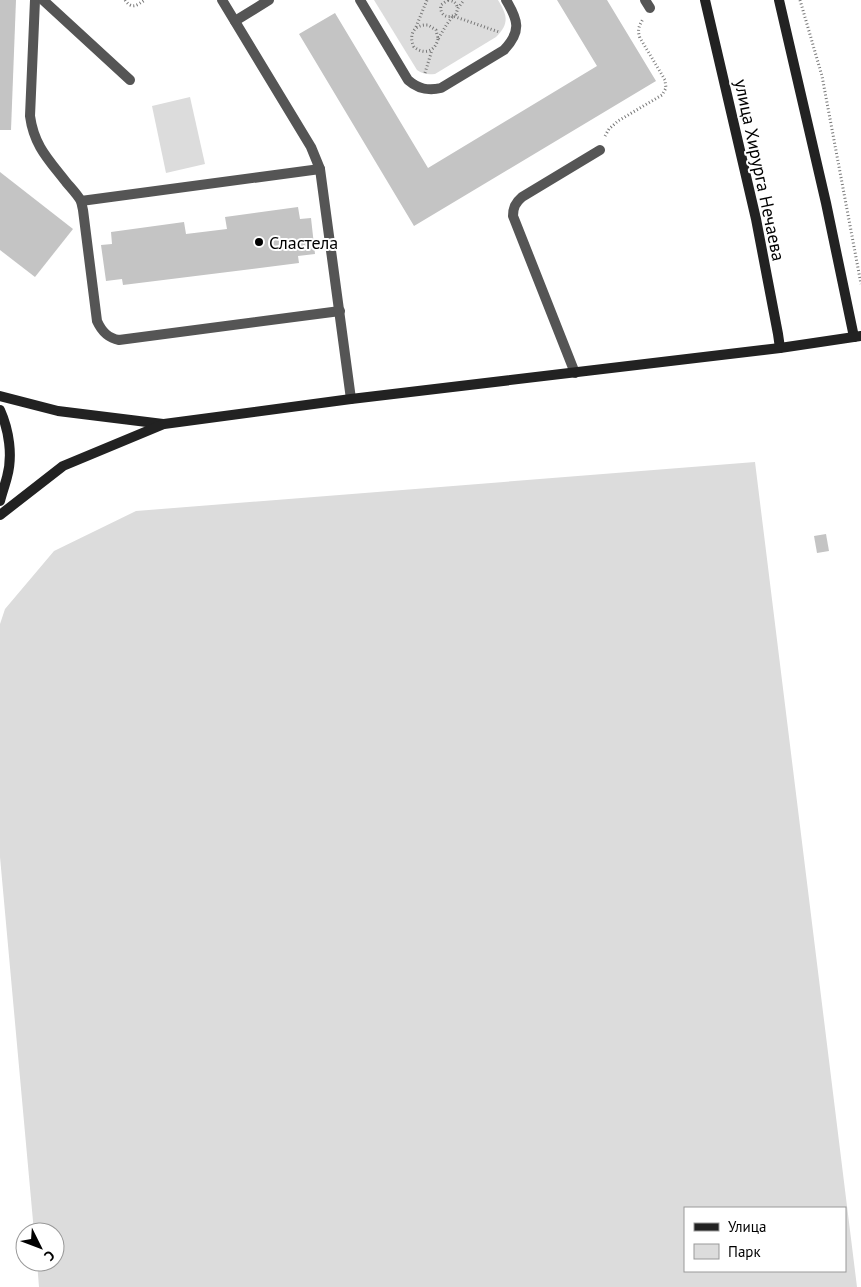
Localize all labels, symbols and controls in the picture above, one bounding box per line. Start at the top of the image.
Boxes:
street label: улица Хирурга Нечаева [730,77,790,263]
place label: Сластела [269,231,338,254]
marker: Сластела [253,236,265,248]
legend [684,1207,846,1272]
text: Улица [728,1217,766,1236]
north arrow [15,1222,65,1272]
text: Парк [728,1242,761,1261]
text: С [40,1247,59,1265]

